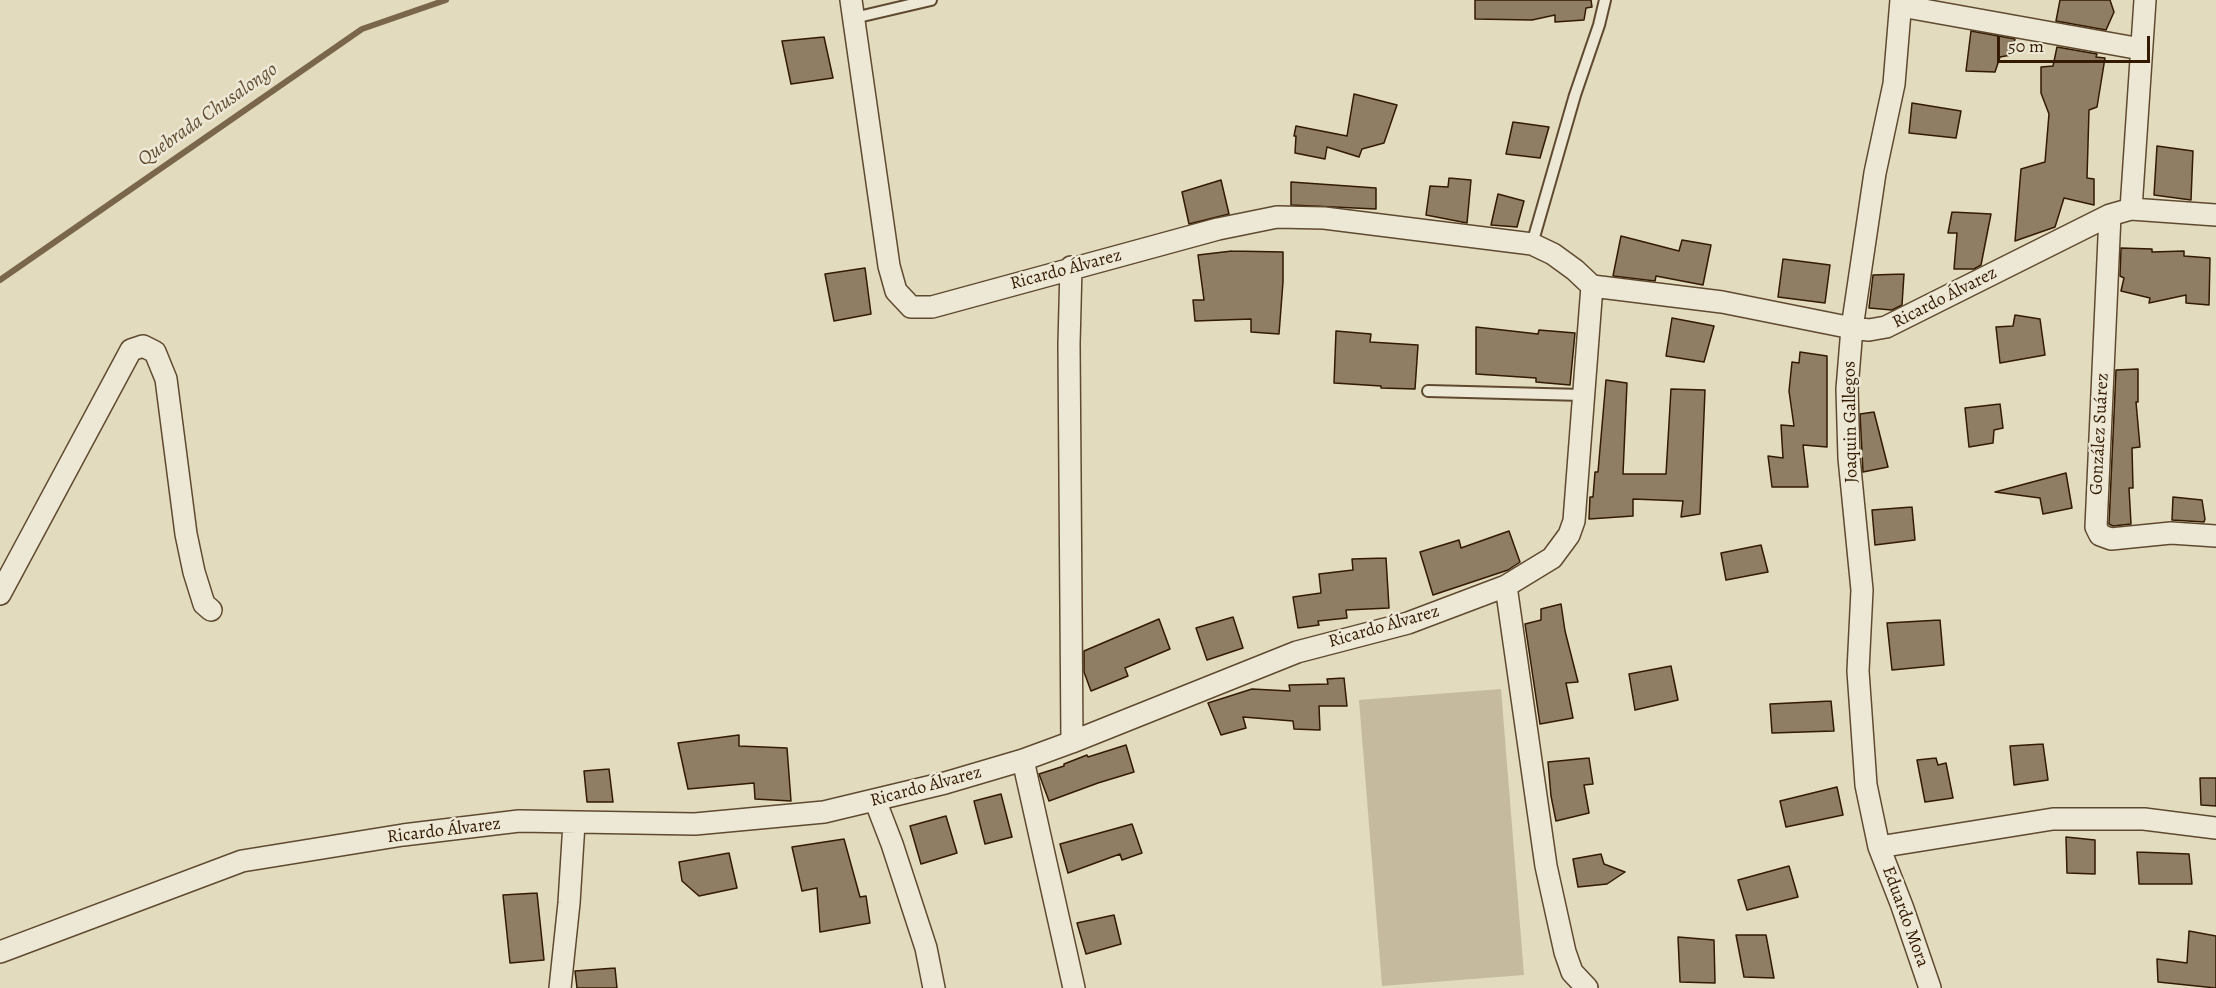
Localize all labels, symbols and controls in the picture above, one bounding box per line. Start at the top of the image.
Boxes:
scale bar [2000,24,2153,62]
text: 50 m [2008,34,2044,58]
water label: Quebrada Chusalongo [134,58,282,172]
street label: Ricardo Álvarez [1008,245,1124,295]
street label: Ricardo Álvarez [1889,262,2001,334]
street label: Joaquin Gallegos [1839,361,1863,483]
street label: González Suárez [2086,372,2114,496]
street label: Ricardo Álvarez [1326,601,1442,653]
street label: Ricardo Álvarez [868,762,984,812]
street label: Ricardo Álvarez [386,813,502,849]
street label: Eduardo Mora [1877,864,1933,970]

